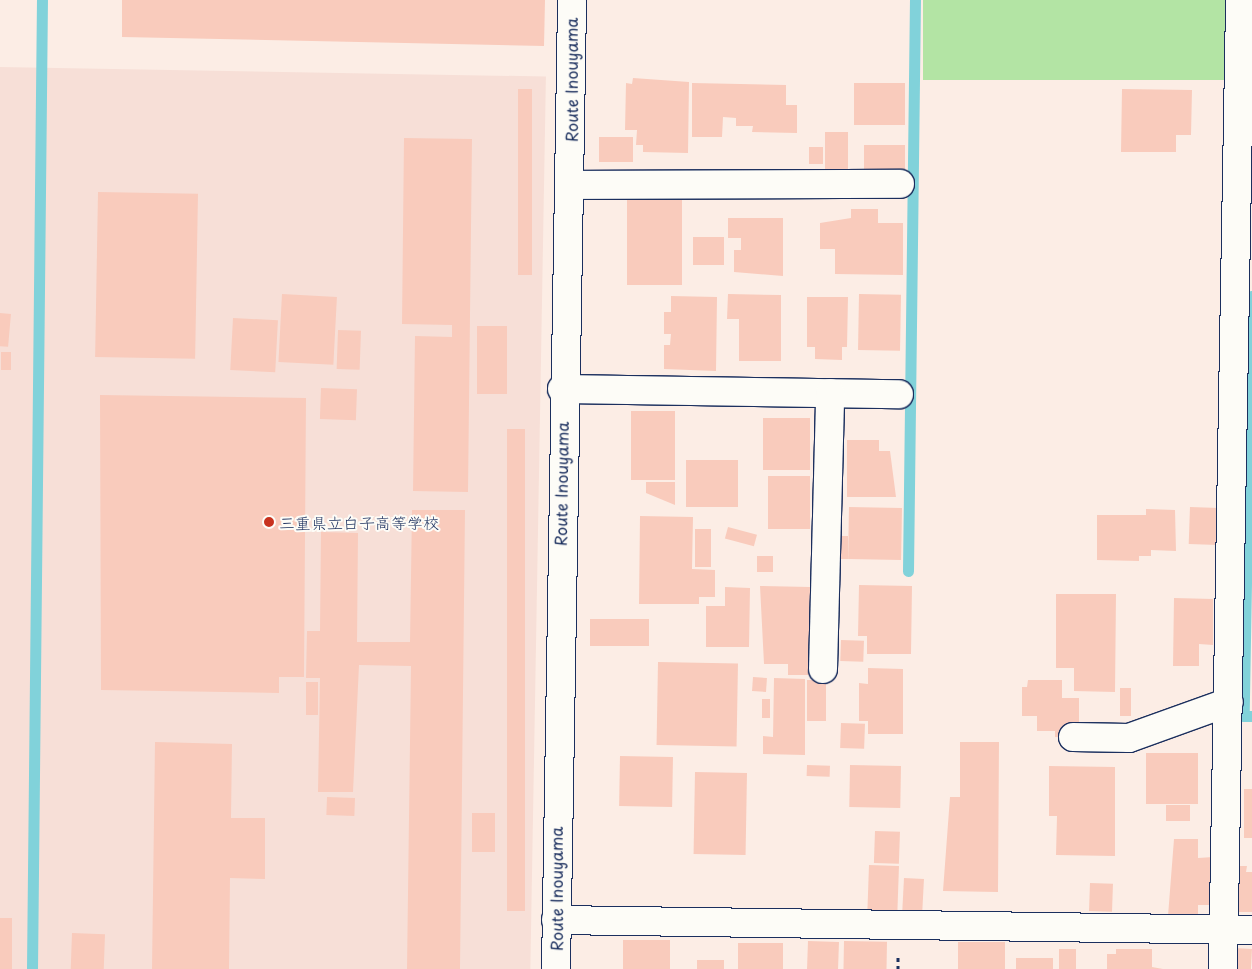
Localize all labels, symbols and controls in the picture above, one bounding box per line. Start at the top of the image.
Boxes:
street label: Route Inouyama [561,17,581,143]
street label: Route Inouyama [550,421,572,547]
place label: 三重県立白子高等学校 [279,512,439,532]
marker: 三重県立白子高等学校 [263,516,275,528]
street label: Route Inouyama [546,826,566,952]

